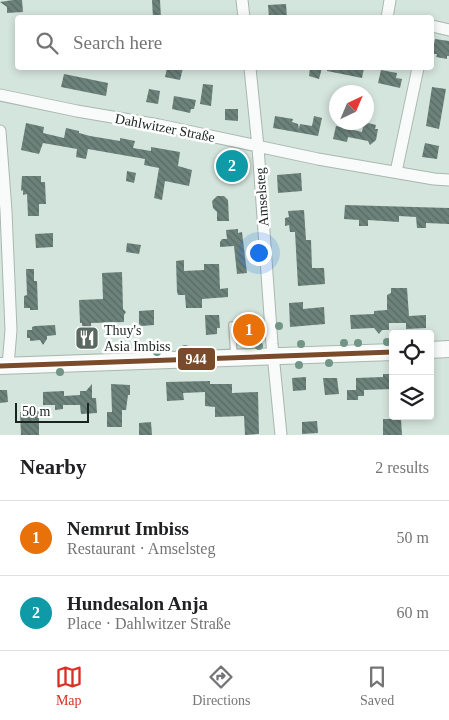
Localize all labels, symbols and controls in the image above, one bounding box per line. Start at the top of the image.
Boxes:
search box [15,15,434,70]
icon: search [33,29,61,57]
text: Search here [73,32,162,53]
north arrow [329,85,374,130]
street label: Dahlwitzer Straße [114,111,216,145]
pin: 2 [216,147,248,185]
street label: Amselsteg [252,167,272,227]
your location [246,240,272,266]
pin: 1 [233,311,265,349]
place label: Thuy's Asia Imbiss [104,323,171,354]
restaurant icon: Thuy's Asia Imbiss [74,325,100,351]
map controls [389,330,434,420]
button: locate [389,330,434,375]
line badge: 944 [177,347,216,371]
text: 944 [186,352,207,367]
button: layers [389,375,434,420]
scale bar [15,400,89,423]
text: 50 m [22,404,50,419]
text: Nearby [20,455,87,479]
text: 2 results [375,459,429,476]
text: Nemrut Imbiss [67,518,189,539]
text: 1 [32,529,40,546]
text: 50 m [397,529,429,546]
text: Restaurant · Amselsteg [67,540,215,557]
text: Hundesalon Anja [67,593,208,614]
text: 2 [32,604,40,621]
text: 60 m [397,604,429,621]
text: Place · Dahlwitzer Straße [67,615,231,632]
tab: Map [55,663,83,709]
tab: Directions [192,663,251,709]
tab: Saved [360,663,394,709]

